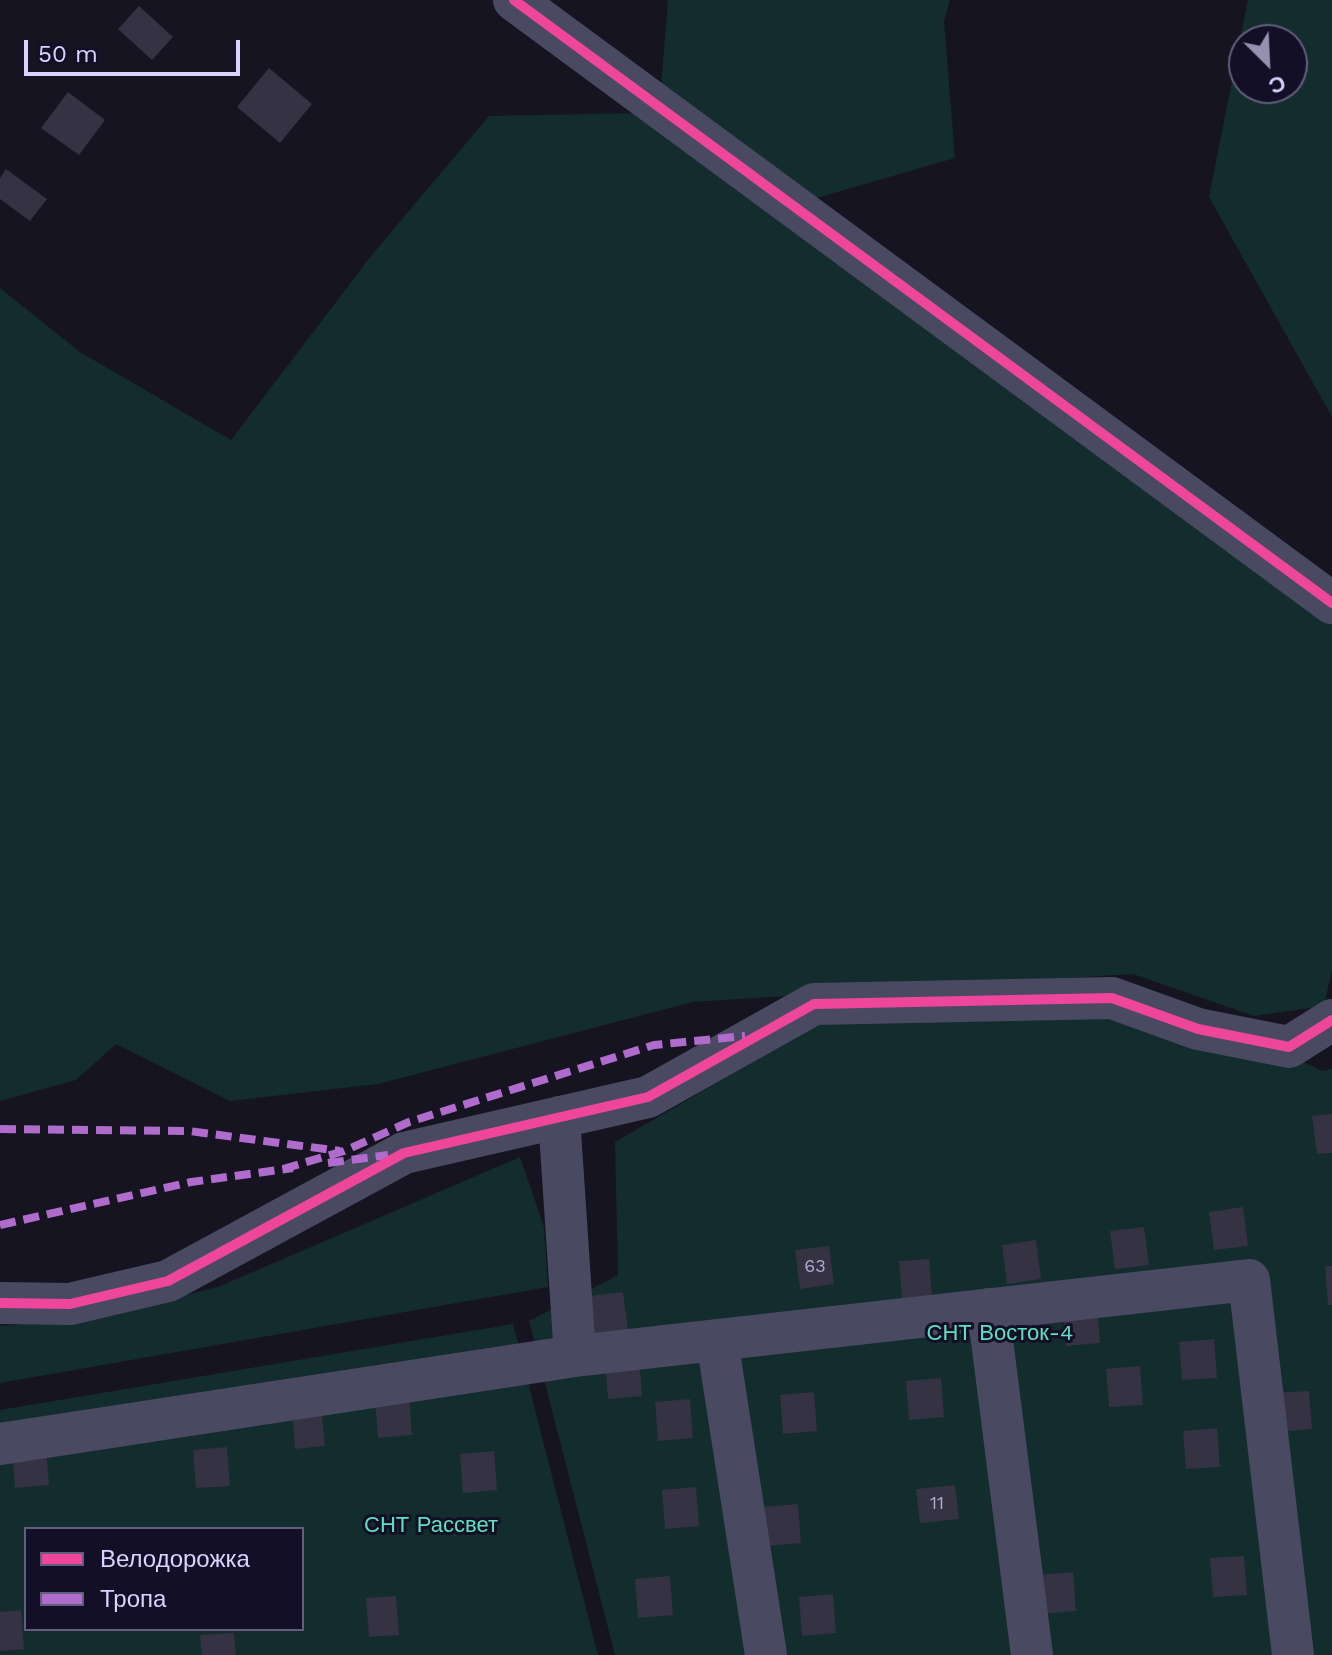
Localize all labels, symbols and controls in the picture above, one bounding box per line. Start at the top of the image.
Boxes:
scale bar [28,24,244,74]
north arrow [1228,24,1308,104]
text: 50 m [38,40,98,68]
text: С [1265,70,1290,99]
house number: 63 [804,1256,826,1278]
park label: СНТ Восток-4 [927,1321,1073,1347]
house number: 11 [930,1493,944,1515]
park label: СНТ Рассвет [364,1513,498,1539]
legend [24,1527,304,1631]
text: Велодорожка [100,1545,250,1573]
text: Тропа [100,1585,166,1613]

